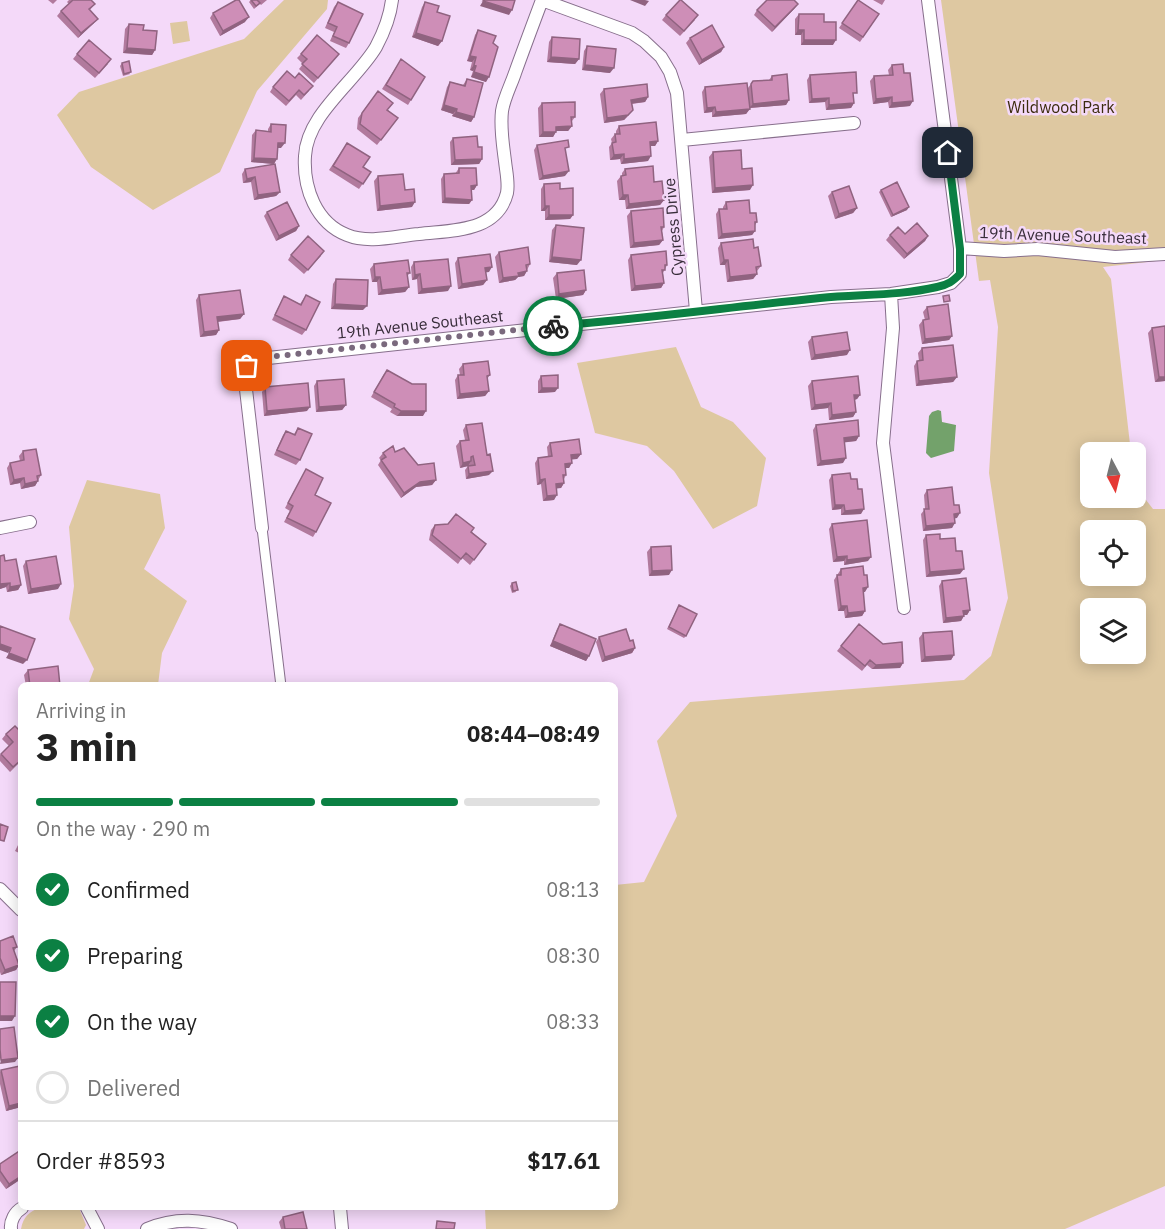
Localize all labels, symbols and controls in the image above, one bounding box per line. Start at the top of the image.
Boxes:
park label: Wildwood Park [1007,97,1115,117]
pin [922,127,973,178]
icon: home [931,136,964,169]
street label: Cypress Drive [659,177,687,277]
street label: 19th Avenue Southeast [979,222,1147,248]
courier [523,296,583,356]
street label: 19th Avenue Southeast [336,305,504,343]
icon: bike [537,310,570,343]
pin [221,340,272,391]
icon: bag [230,349,263,382]
north arrow [1080,442,1146,508]
map controls [1080,442,1146,664]
button: locate [1080,520,1146,586]
button: layers [1080,598,1146,664]
text: Arriving in [36,697,126,724]
text: 08:44–08:49 [467,719,600,748]
text: 3 min [36,721,138,772]
text: On the way · 290 m [36,815,210,842]
icon: check [36,873,69,906]
text: Confirmed [87,875,190,904]
text: 08:13 [546,876,600,903]
icon: check [36,939,69,972]
text: Preparing [87,941,182,970]
text: 08:30 [546,942,600,969]
icon: check [36,1005,69,1038]
text: On the way [87,1007,197,1036]
text: 08:33 [546,1008,600,1035]
text: Delivered [87,1073,181,1102]
text: Order #8593 [36,1146,166,1175]
text: $17.61 [527,1146,600,1175]

